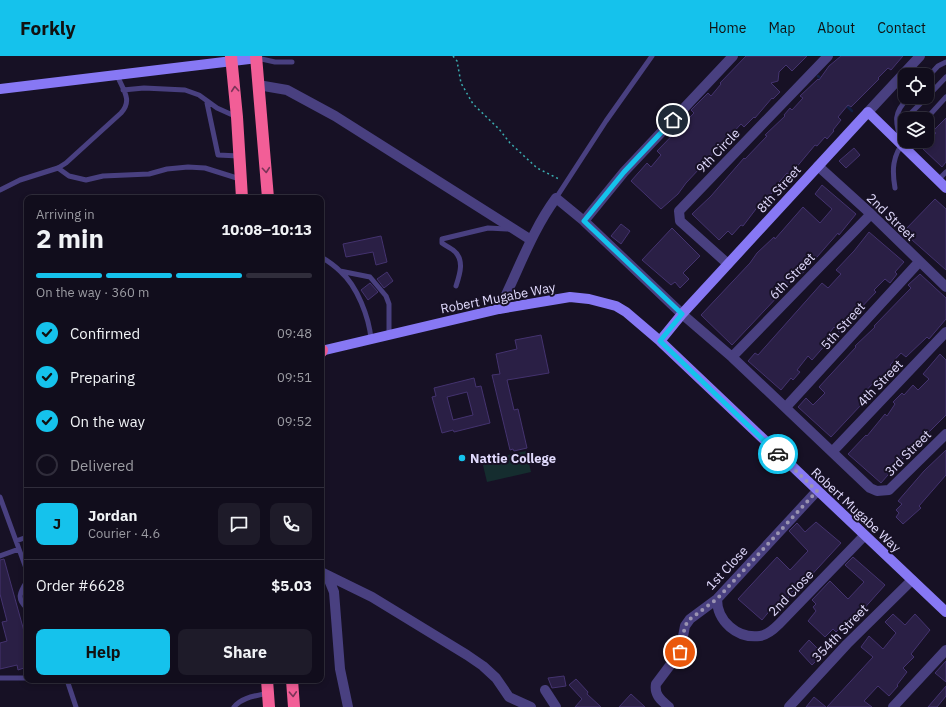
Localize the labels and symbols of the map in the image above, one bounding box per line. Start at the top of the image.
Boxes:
one-way arrow [230,86,239,92]
pin [656,103,690,137]
street label: 9th Circle [692,125,744,177]
street label: 8th Street [753,162,805,216]
one-way arrow [261,167,270,173]
street label: 2nd Street [863,190,919,244]
street label: 6th Street [766,249,818,303]
street label: Robert Mugabe Way [439,278,557,317]
street label: 5th Street [817,299,869,353]
street label: 4th Street [854,356,906,410]
street label: 3rd Street [881,426,935,480]
courier [758,434,798,474]
place label: Nattie College [470,450,556,467]
marker: Nattie College [457,453,467,463]
street label: Robert Mugabe Way [807,464,905,556]
street label: 1st Close [702,542,752,594]
street label: 2nd Close [765,566,817,620]
street label: 354th Street [808,600,872,666]
pin [663,635,697,669]
one-way arrow [289,691,297,697]

